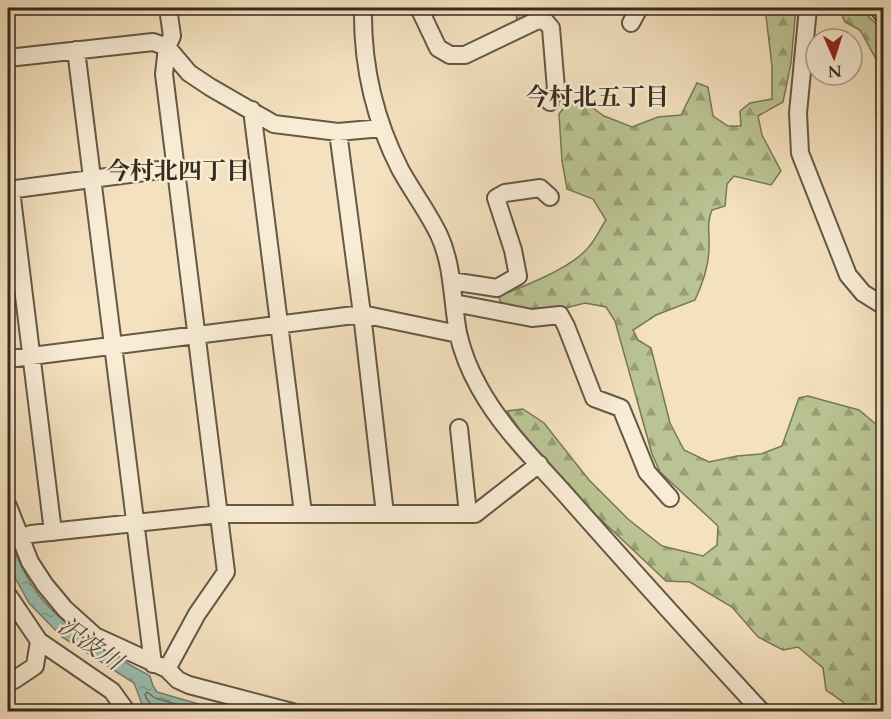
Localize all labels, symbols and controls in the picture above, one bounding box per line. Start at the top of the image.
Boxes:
north arrow [804,27,864,87]
text: N [827,60,842,82]
district label: 今村北五丁目 [525,81,669,114]
district label: 今村北四丁目 [106,155,250,188]
water label: 沢波川 [51,610,131,680]

